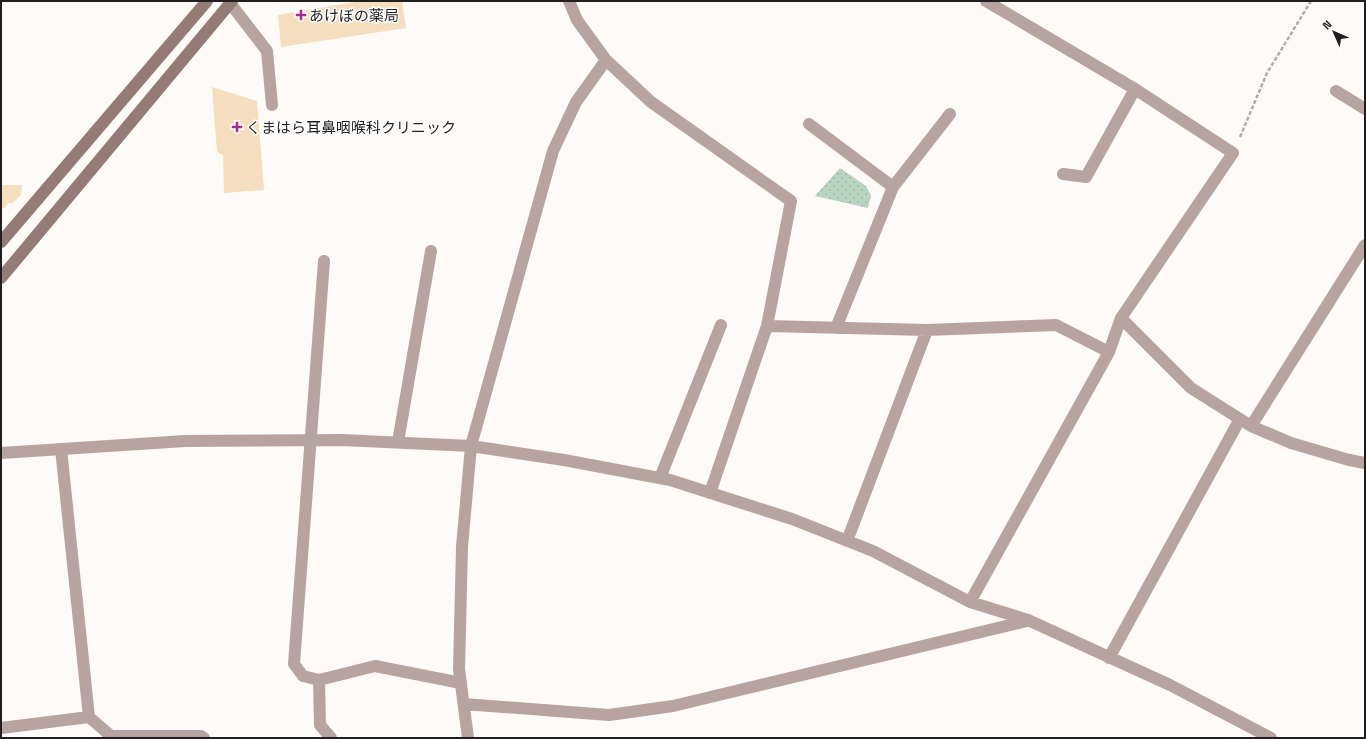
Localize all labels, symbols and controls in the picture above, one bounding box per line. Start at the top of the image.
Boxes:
place label: あけぼの薬局 [309,6,399,25]
marker: あけぼの薬局 [296,10,306,20]
north arrow [1314,12,1354,52]
text: N [1319,17,1334,32]
place label: くまはら耳鼻咽喉科クリニック [246,118,456,137]
marker: くまはら耳鼻咽喉科クリニック [231,121,243,133]

